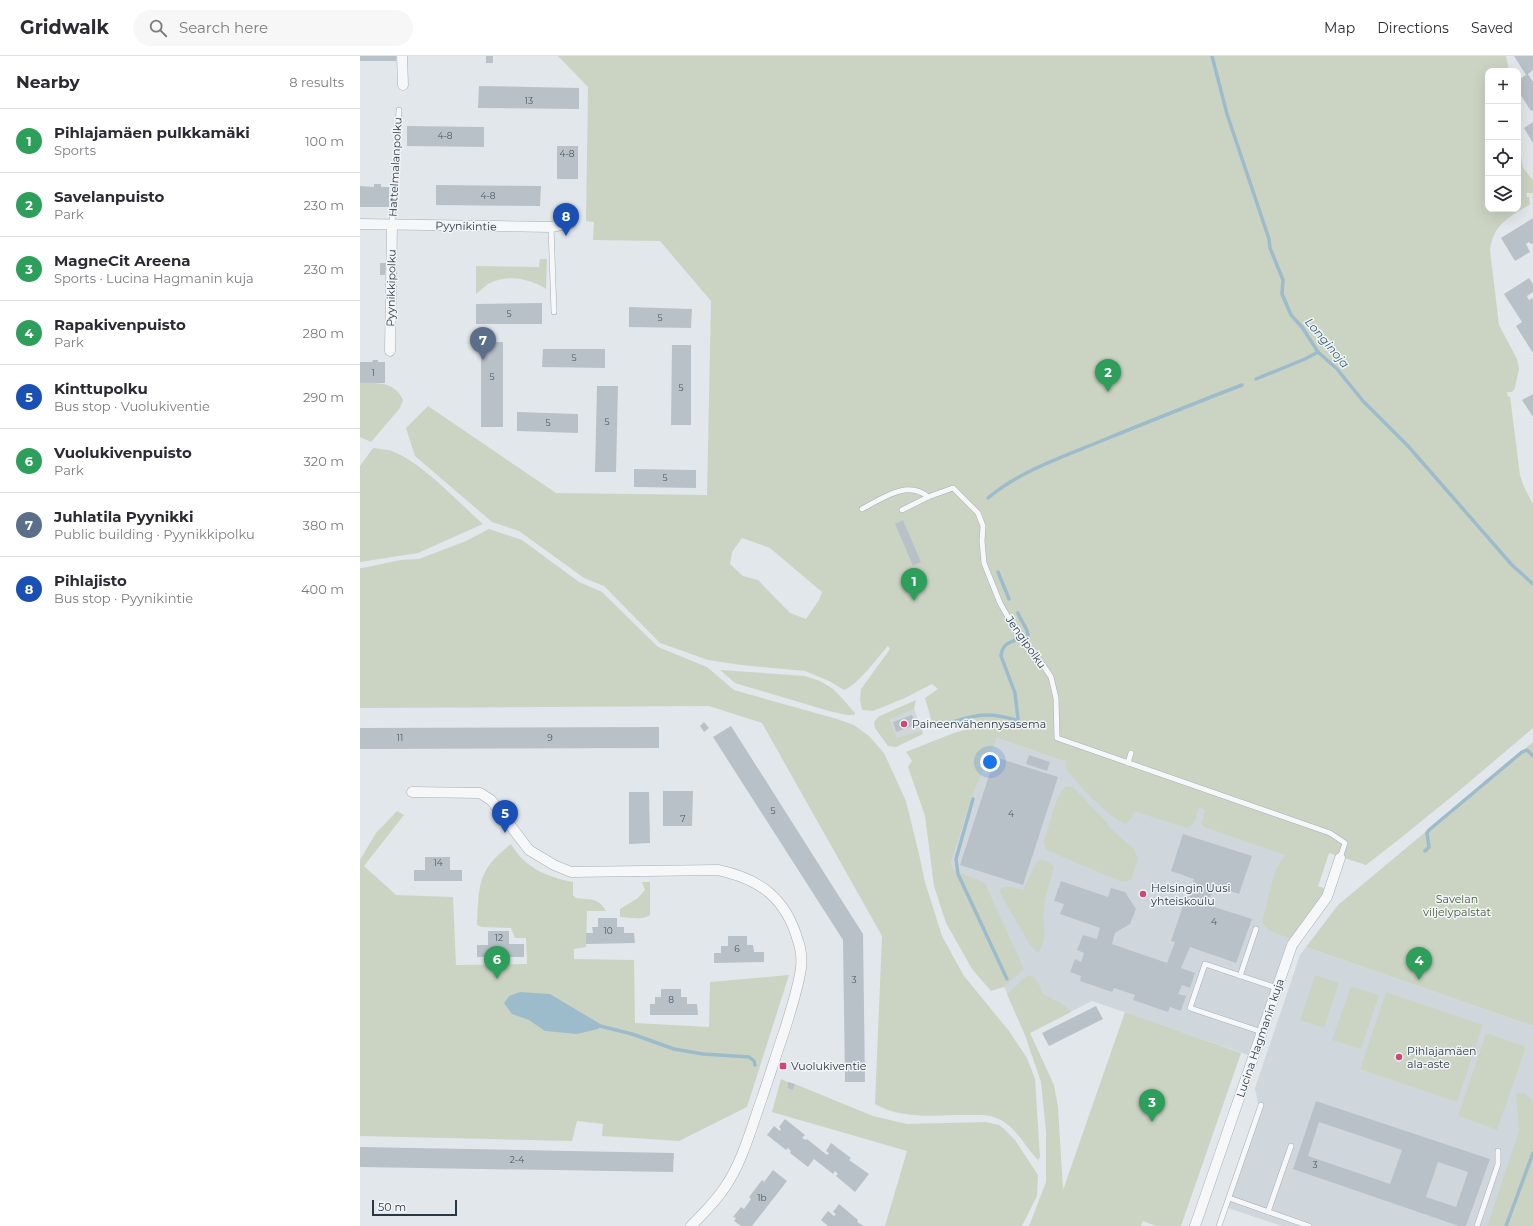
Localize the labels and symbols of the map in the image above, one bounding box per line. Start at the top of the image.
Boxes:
house number: 13 [525,95,533,106]
street label: Hattelmalanpolku [385,117,405,217]
house number: 4-8 [437,130,453,141]
house number: 4-8 [559,148,575,159]
house number: 4-8 [480,190,496,201]
pin: 8 [553,203,579,236]
street label: Pyynikintie [435,218,497,234]
street label: Pyynikkipolku [383,249,399,327]
house number: 5 [506,308,512,319]
house number: 5 [657,312,663,323]
water label: Longinoja [1302,314,1353,371]
pin: 7 [470,327,496,360]
house number: 5 [571,352,577,363]
pin: 2 [1095,359,1121,392]
house number: 1 [371,367,375,378]
house number: 5 [489,371,495,382]
house number: 5 [678,382,684,393]
house number: 5 [604,416,610,427]
house number: 5 [545,417,551,428]
house number: 5 [662,472,668,483]
pin: 1 [901,568,927,601]
street label: Jengipolku [1002,612,1049,671]
place label: Paineenvähennysasema [912,717,1046,731]
marker: Paineenvähennysasema [899,719,909,729]
house number: 11 [397,732,403,743]
house number: 9 [547,732,553,743]
your location [980,752,1000,772]
pin: 5 [492,800,518,833]
house number: 5 [770,805,776,816]
house number: 4 [1008,808,1014,819]
house number: 7 [680,813,686,824]
house number: 14 [433,857,443,868]
place label: Helsingin Uusi yhteiskoulu [1150,881,1231,908]
marker: Helsingin Uusi yhteiskoulu [1138,889,1148,899]
park label: Savelan viljelypalstat [1423,892,1491,919]
house number: 4 [1211,916,1217,927]
house number: 10 [603,925,613,936]
house number: 12 [495,932,503,943]
house number: 6 [734,943,740,954]
pin: 6 [484,946,510,979]
pin: 4 [1406,947,1432,980]
house number: 3 [851,974,857,985]
street label: Lucina Hagmanin kuja [1233,977,1287,1099]
house number: 8 [668,994,674,1005]
place label: Pihlajamäen ala-aste [1407,1044,1477,1071]
marker: Pihlajamäen ala-aste [1394,1052,1404,1062]
place label: Vuolukiventie [791,1059,867,1073]
marker: Vuolukiventie [778,1061,788,1071]
pin: 3 [1139,1089,1165,1122]
house number: 2-4 [510,1154,524,1165]
house number: 3 [1312,1159,1318,1170]
house number: 1b [757,1192,767,1203]
scale bar [372,1198,457,1217]

